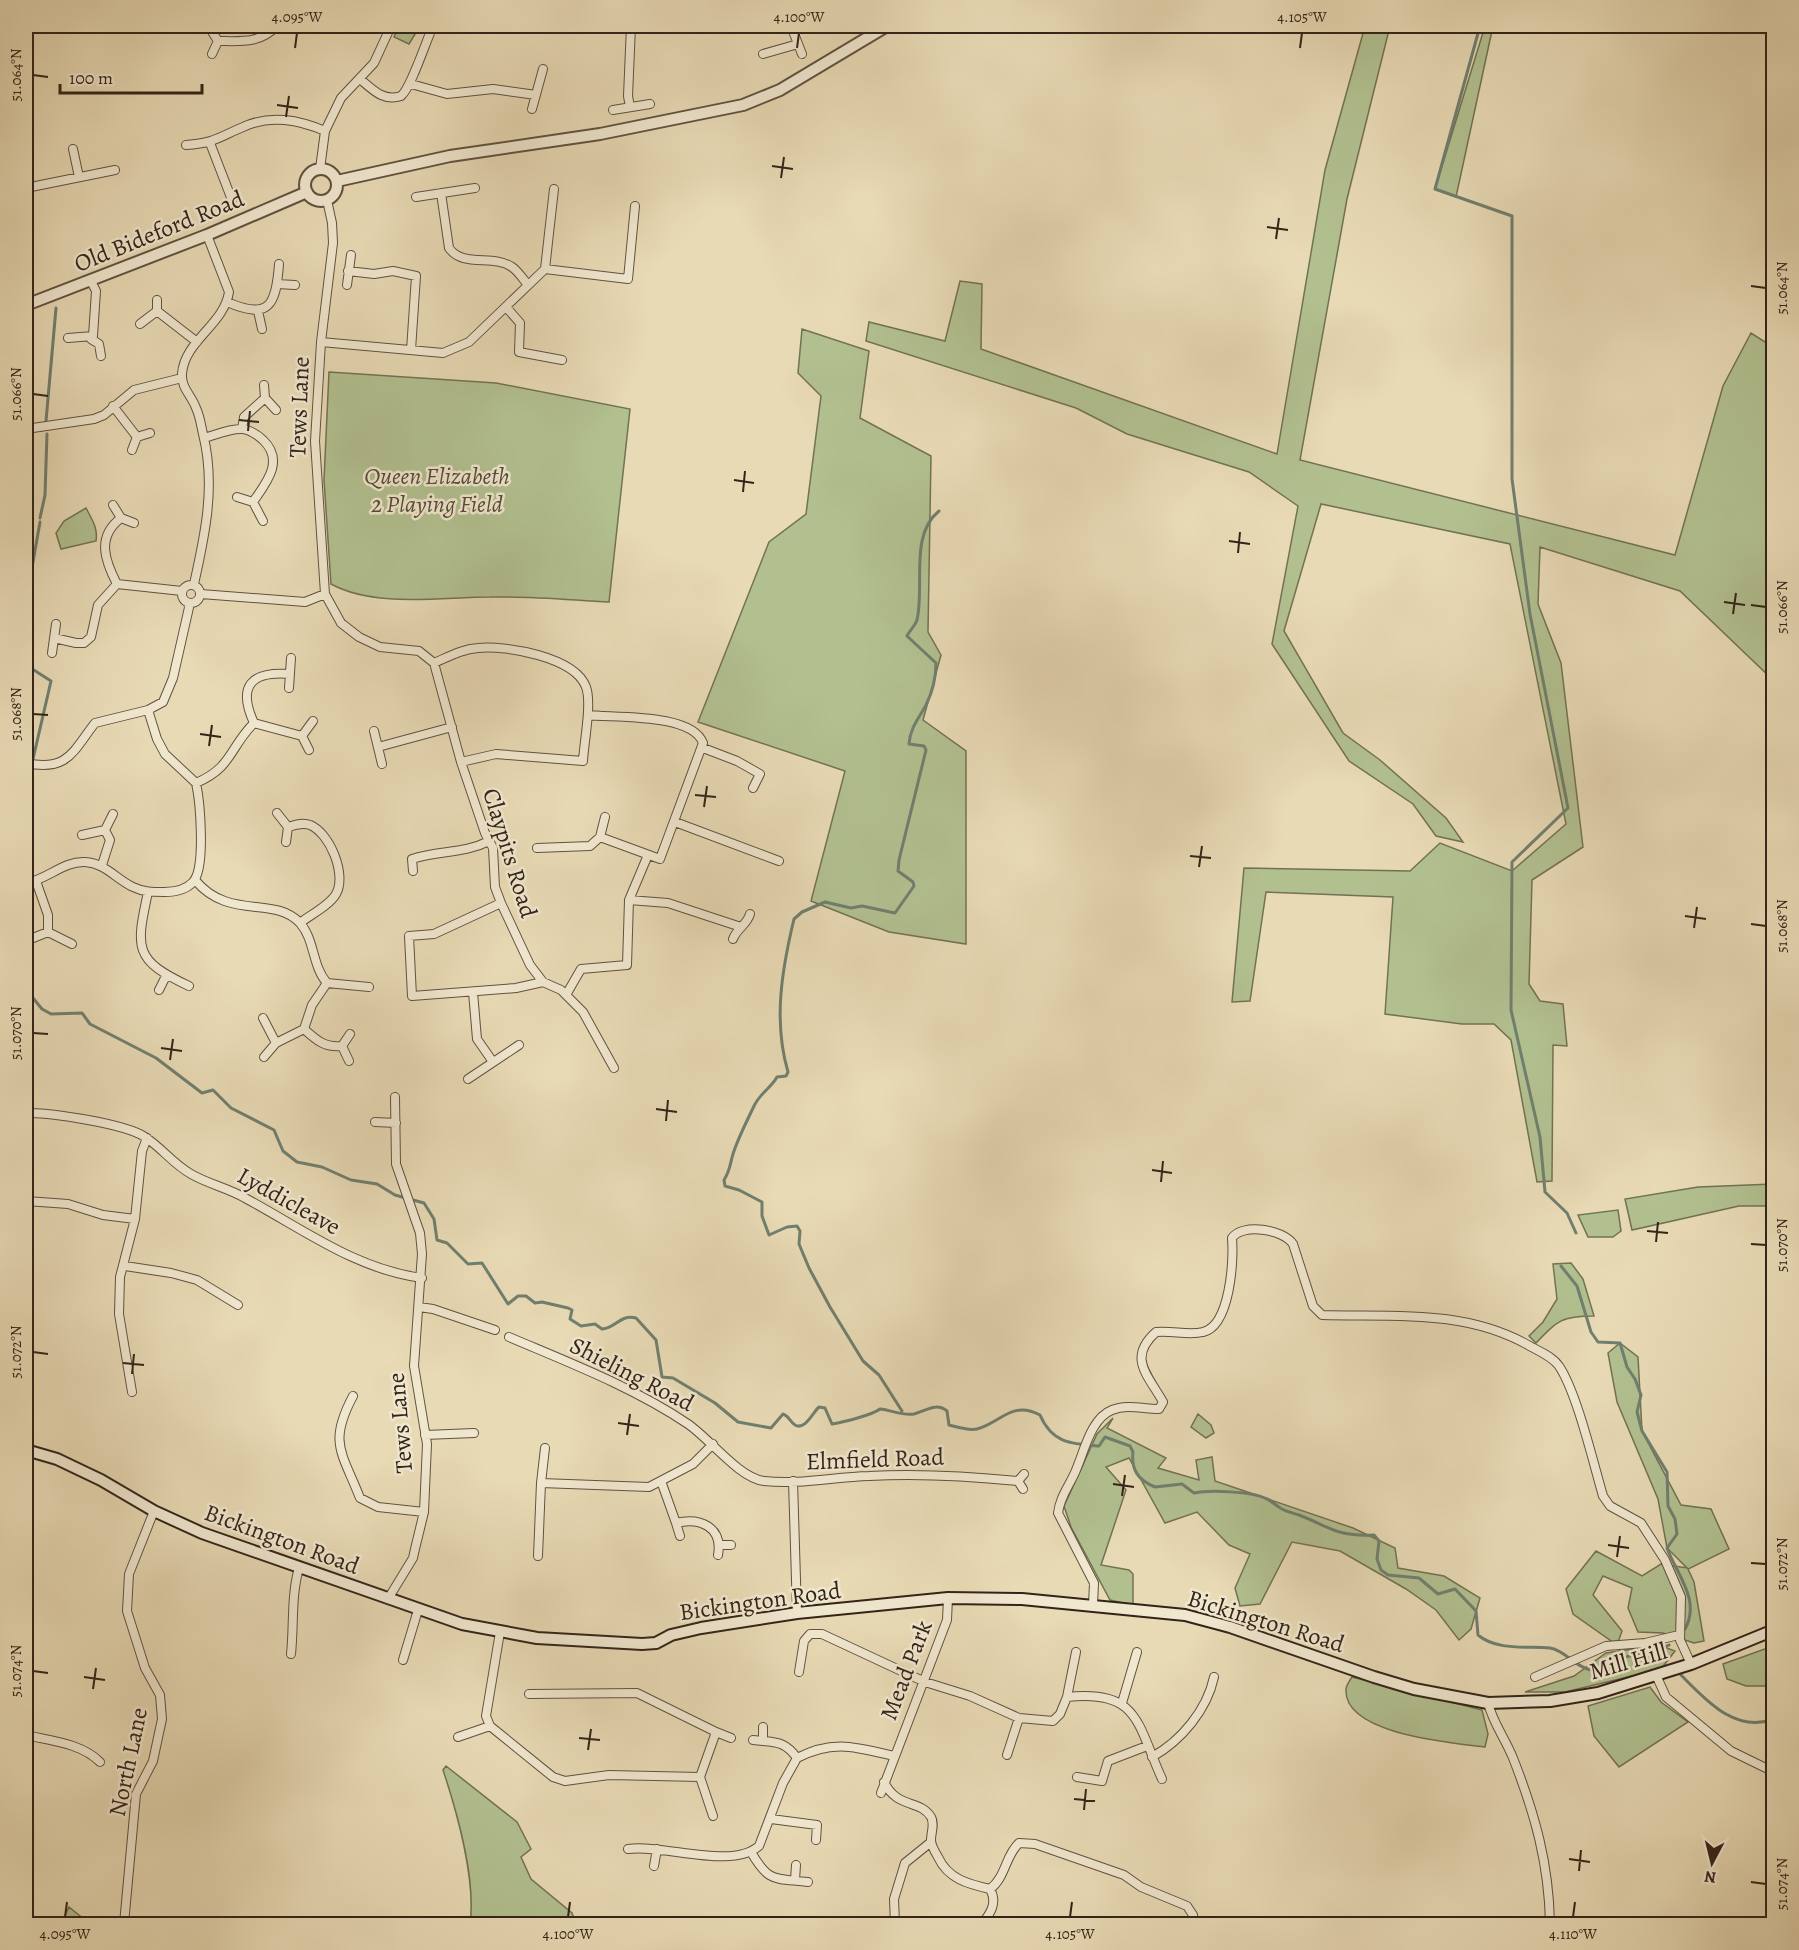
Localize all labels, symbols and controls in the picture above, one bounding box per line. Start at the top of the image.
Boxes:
text: 4.095°W [271,7,323,27]
text: 4.100°W [773,7,825,27]
text: 4.105°W [1277,7,1327,27]
text: 51.064°N [6,48,26,102]
scale bar [60,57,202,95]
text: 100 m [69,66,113,90]
street label: Old Bideford Road [69,182,249,280]
text: 51.064°N [1772,261,1792,315]
street label: Tews Lane [281,356,317,458]
text: 51.066°N [6,367,26,421]
park label: Queen Elizabeth 2 Playing Field [364,460,510,520]
text: 51.066°N [1772,580,1792,634]
text: 51.068°N [6,687,26,741]
street label: Claypits Road [475,784,545,922]
text: 51.068°N [1772,899,1792,953]
text: 51.070°N [6,1006,26,1060]
street label: Lyddicleave [232,1160,346,1242]
text: 51.070°N [1772,1218,1792,1272]
text: 51.072°N [6,1325,26,1378]
street label: Shieling Road [564,1329,700,1419]
street label: Tews Lane [380,1371,420,1475]
street label: Elmfield Road [805,1441,945,1477]
street label: Bickington Road [200,1496,364,1582]
text: 51.072°N [1772,1537,1792,1590]
street label: Bickington Road [677,1574,843,1628]
street label: Bickington Road [1184,1582,1349,1660]
street label: Mead Park [872,1615,940,1725]
street label: Mill Hill [1585,1635,1671,1687]
text: 51.074°N [6,1645,26,1697]
street label: North Lane [101,1705,155,1819]
north arrow [1682,1833,1742,1893]
text: 51.074°N [1772,1858,1792,1910]
text: N [1703,1865,1717,1889]
text: 4.095°W [39,1924,91,1944]
text: 4.100°W [542,1924,594,1944]
text: 4.105°W [1045,1924,1095,1944]
text: 4.110°W [1549,1924,1597,1944]

